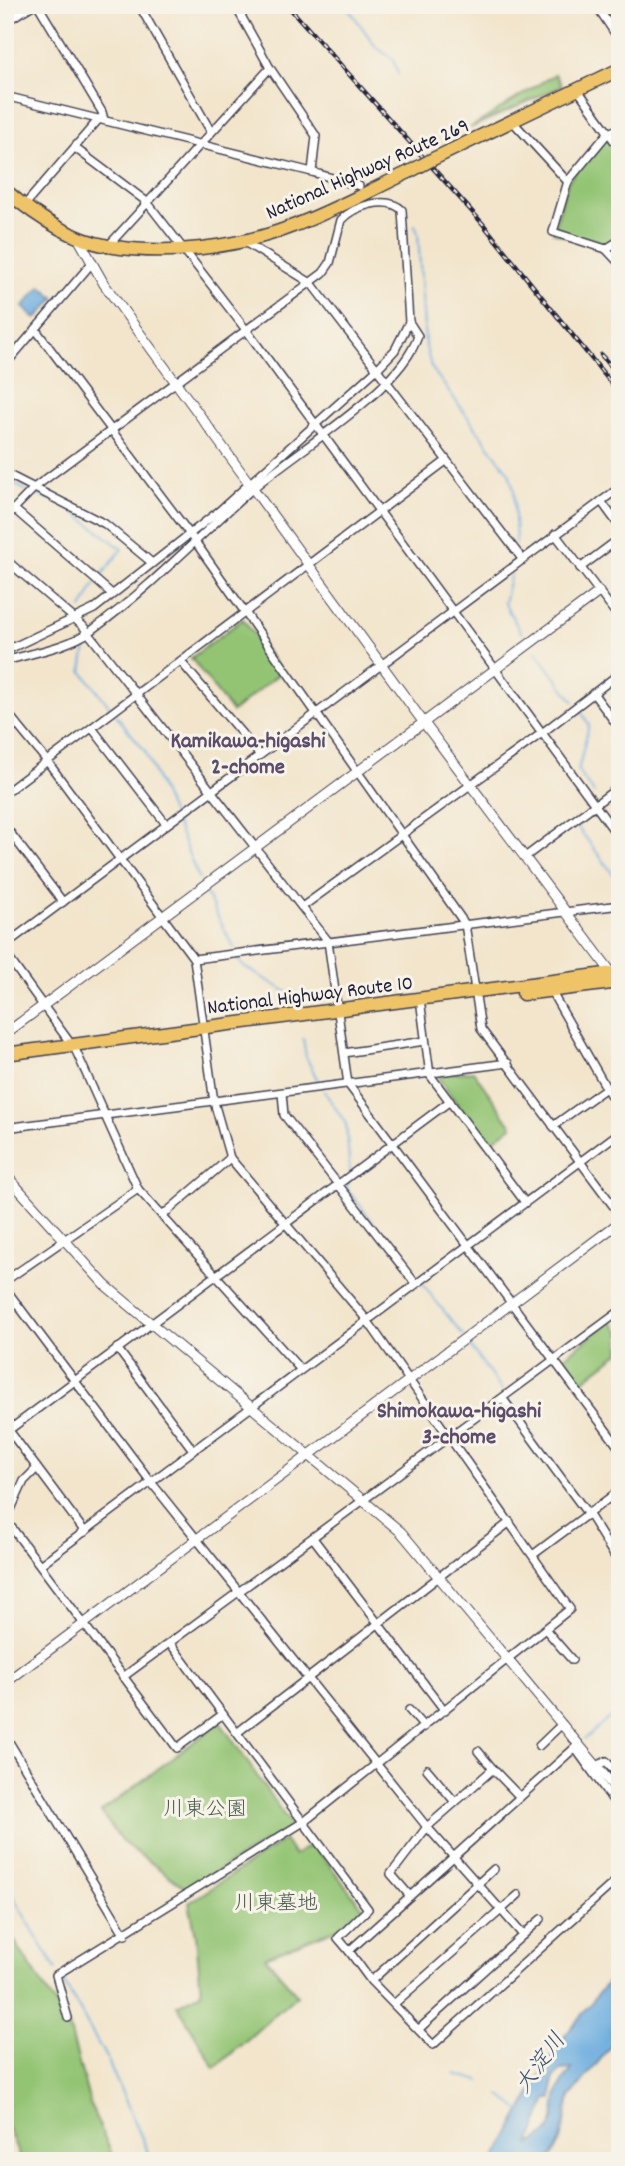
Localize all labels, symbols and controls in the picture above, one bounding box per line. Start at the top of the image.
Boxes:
street label: National Highway Route 269 [262,112,475,229]
district label: Kamikawa-higashi 2-chome [170,726,326,785]
street label: National Highway Route 10 [206,969,415,1024]
district label: Shimokawa-higashi 3-chome [377,1396,542,1455]
park label: 川東公園 [163,1796,247,1826]
park label: 川東墓地 [234,1890,318,1920]
water label: 大淀川 [508,2026,575,2102]

